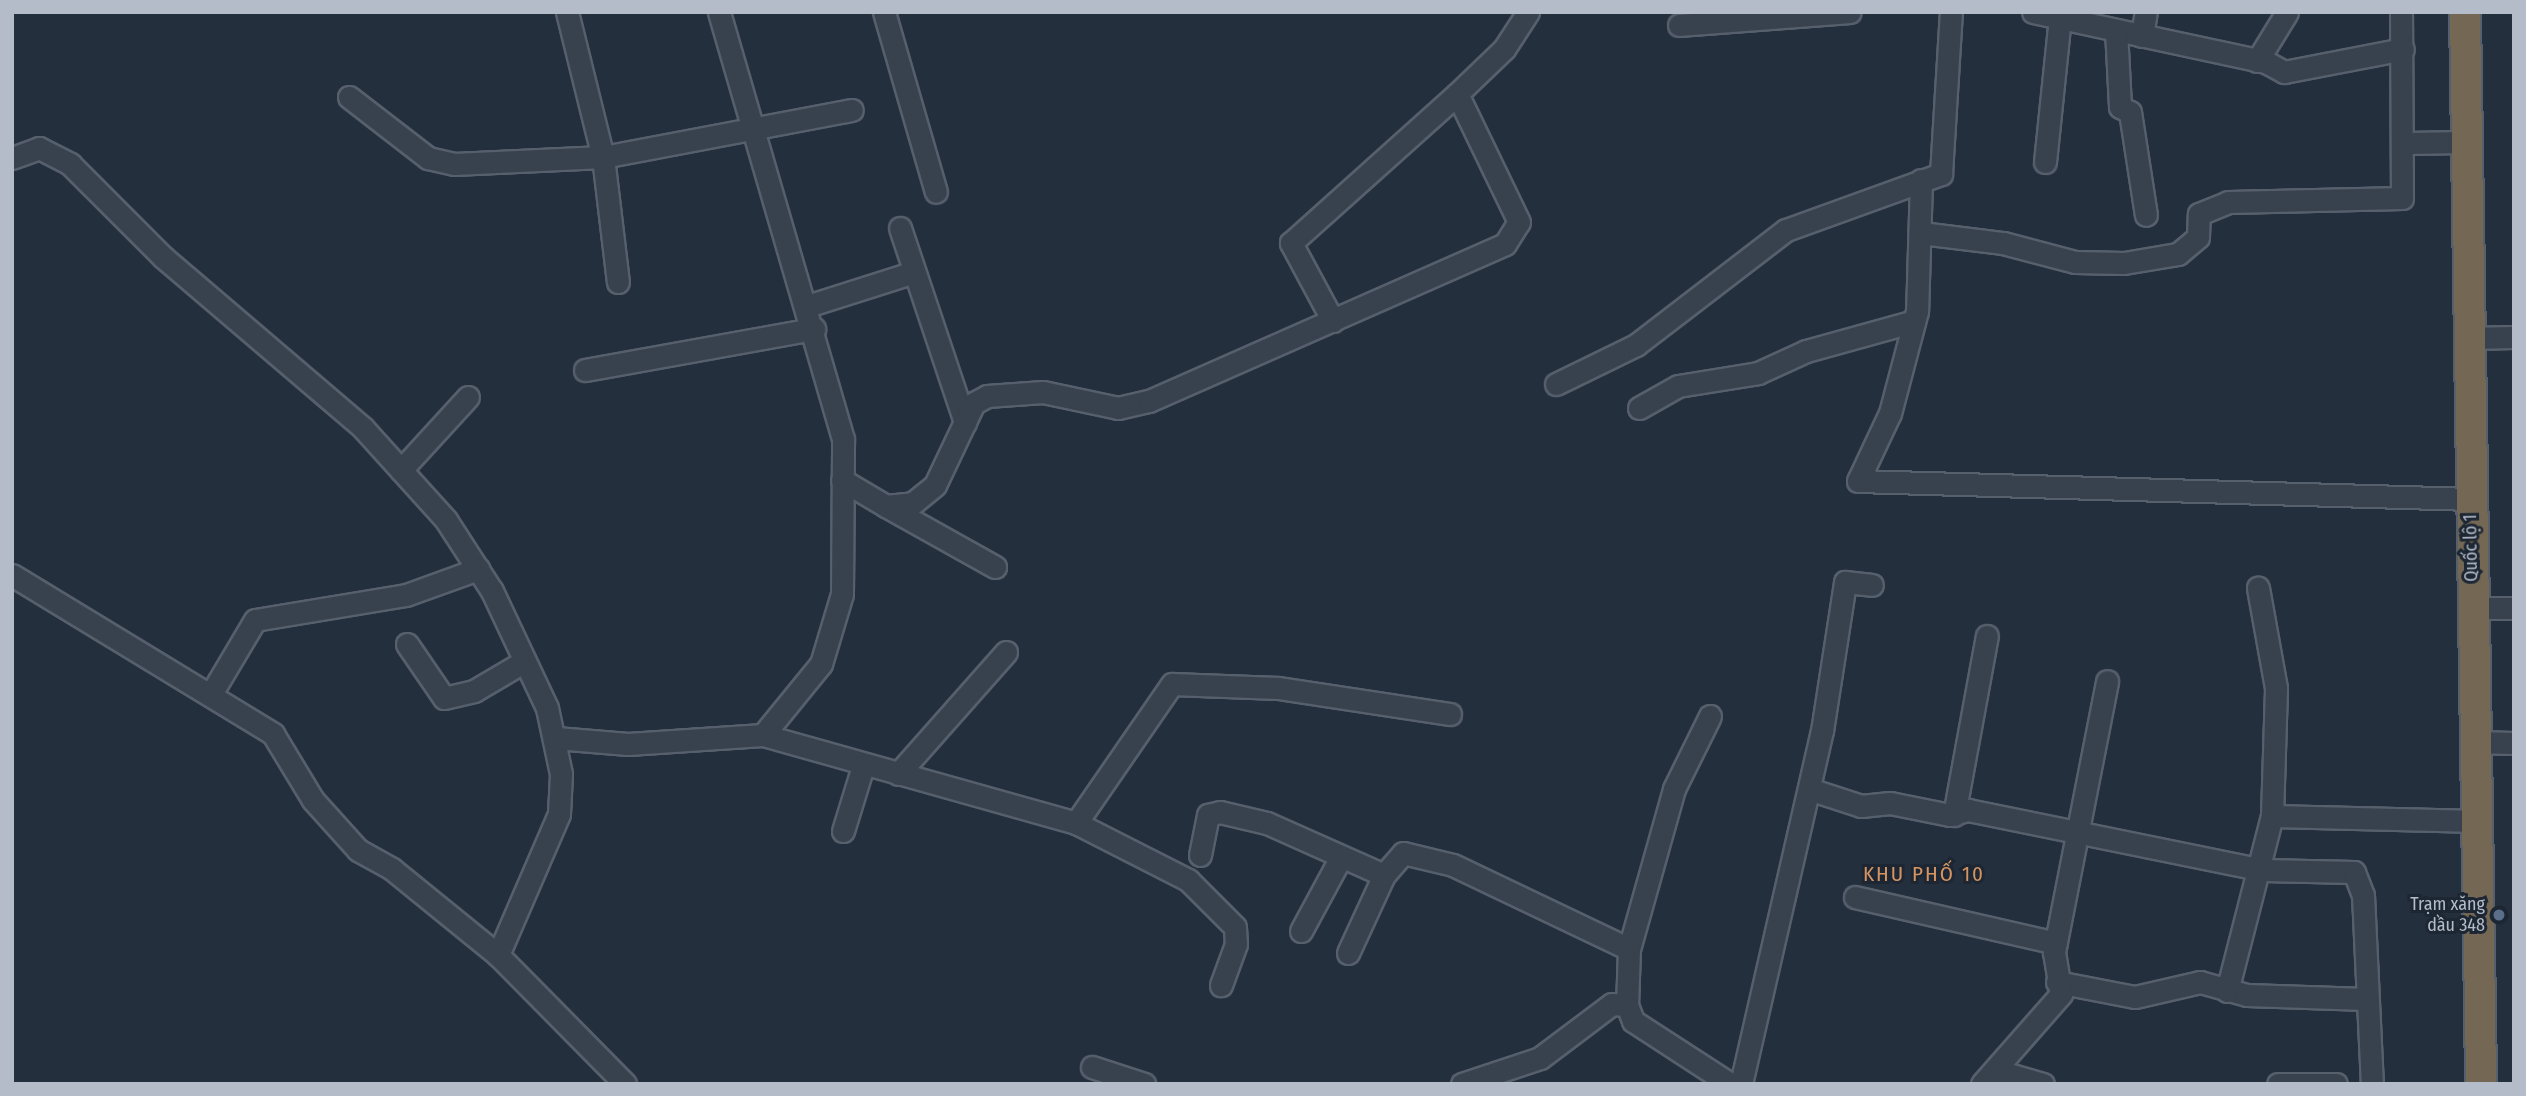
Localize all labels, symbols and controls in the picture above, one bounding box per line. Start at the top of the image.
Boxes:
street label: Quốc lộ 1 [2460,514,2482,582]
district label: KHU PHỐ 10 [1864,861,1984,887]
place label: Trạm xăng dầu 348 [2410,894,2485,936]
marker: Trạm xăng dầu 348 [2491,907,2507,923]

